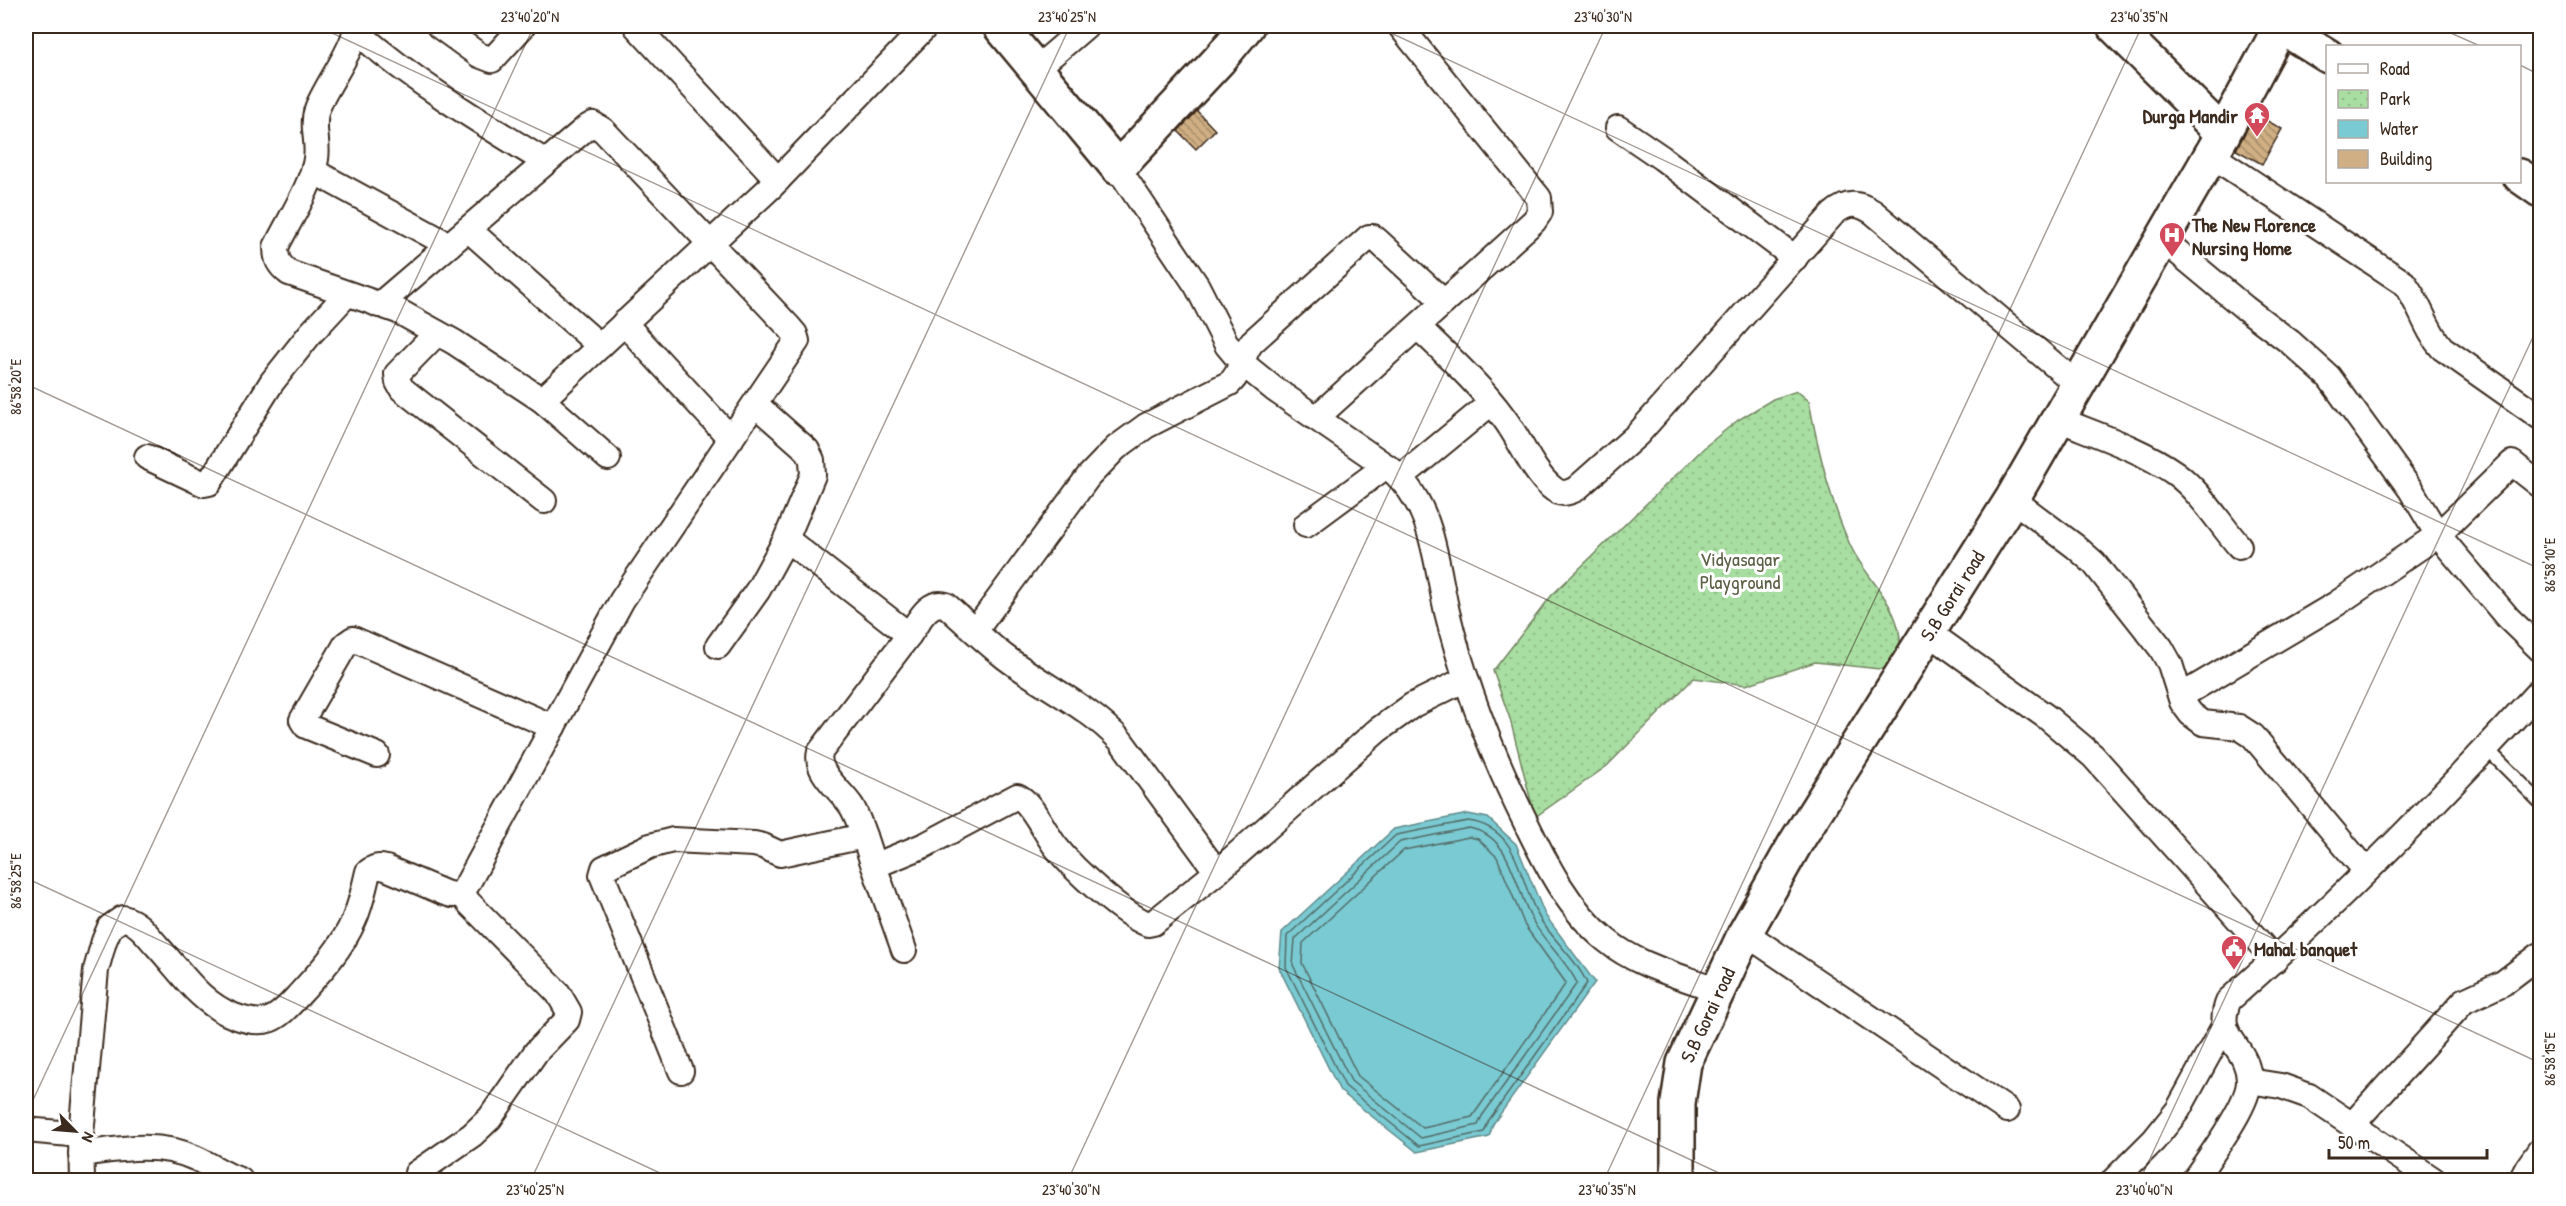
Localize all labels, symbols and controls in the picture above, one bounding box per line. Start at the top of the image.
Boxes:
text: 23°40'20"N [501,6,559,27]
text: 23°40'25"N [1038,6,1096,27]
text: 23°40'30"N [1574,6,1632,27]
text: 23°40'35"N [2110,6,2168,27]
legend [2326,45,2521,183]
text: Road [2380,56,2410,81]
text: Park [2380,86,2411,111]
temple icon: Durga Mandir [2242,100,2272,138]
place label: Durga Mandir [2143,102,2238,130]
text: Water [2380,116,2418,141]
text: Building [2380,146,2432,171]
place label: The New Florence Nursing Home [2191,211,2316,262]
hospital icon: The New Florence Nursing Home [2157,220,2187,258]
text: 86°58'20"E [5,359,26,415]
text: 86°58'10"E [2539,537,2560,592]
park label: Vidyasagar Playground [1700,545,1781,595]
street label: S.B Gorai road [1913,545,1990,646]
text: 86°58'25"E [5,853,26,909]
public building icon: Mahal banquet [2219,933,2249,971]
place label: Mahal banquet [2254,935,2358,963]
street label: S.B Gorai road [1673,962,1741,1066]
text: 86°58'15"E [2539,1032,2560,1086]
north arrow [45,1101,105,1161]
scale bar [2329,1122,2486,1160]
text: N [77,1129,100,1146]
text: 50 m [2338,1130,2370,1155]
text: 23°40'25"N [506,1179,564,1200]
text: 23°40'30"N [1042,1179,1100,1200]
text: 23°40'35"N [1578,1179,1636,1200]
text: 23°40'40"N [2116,1179,2172,1200]

